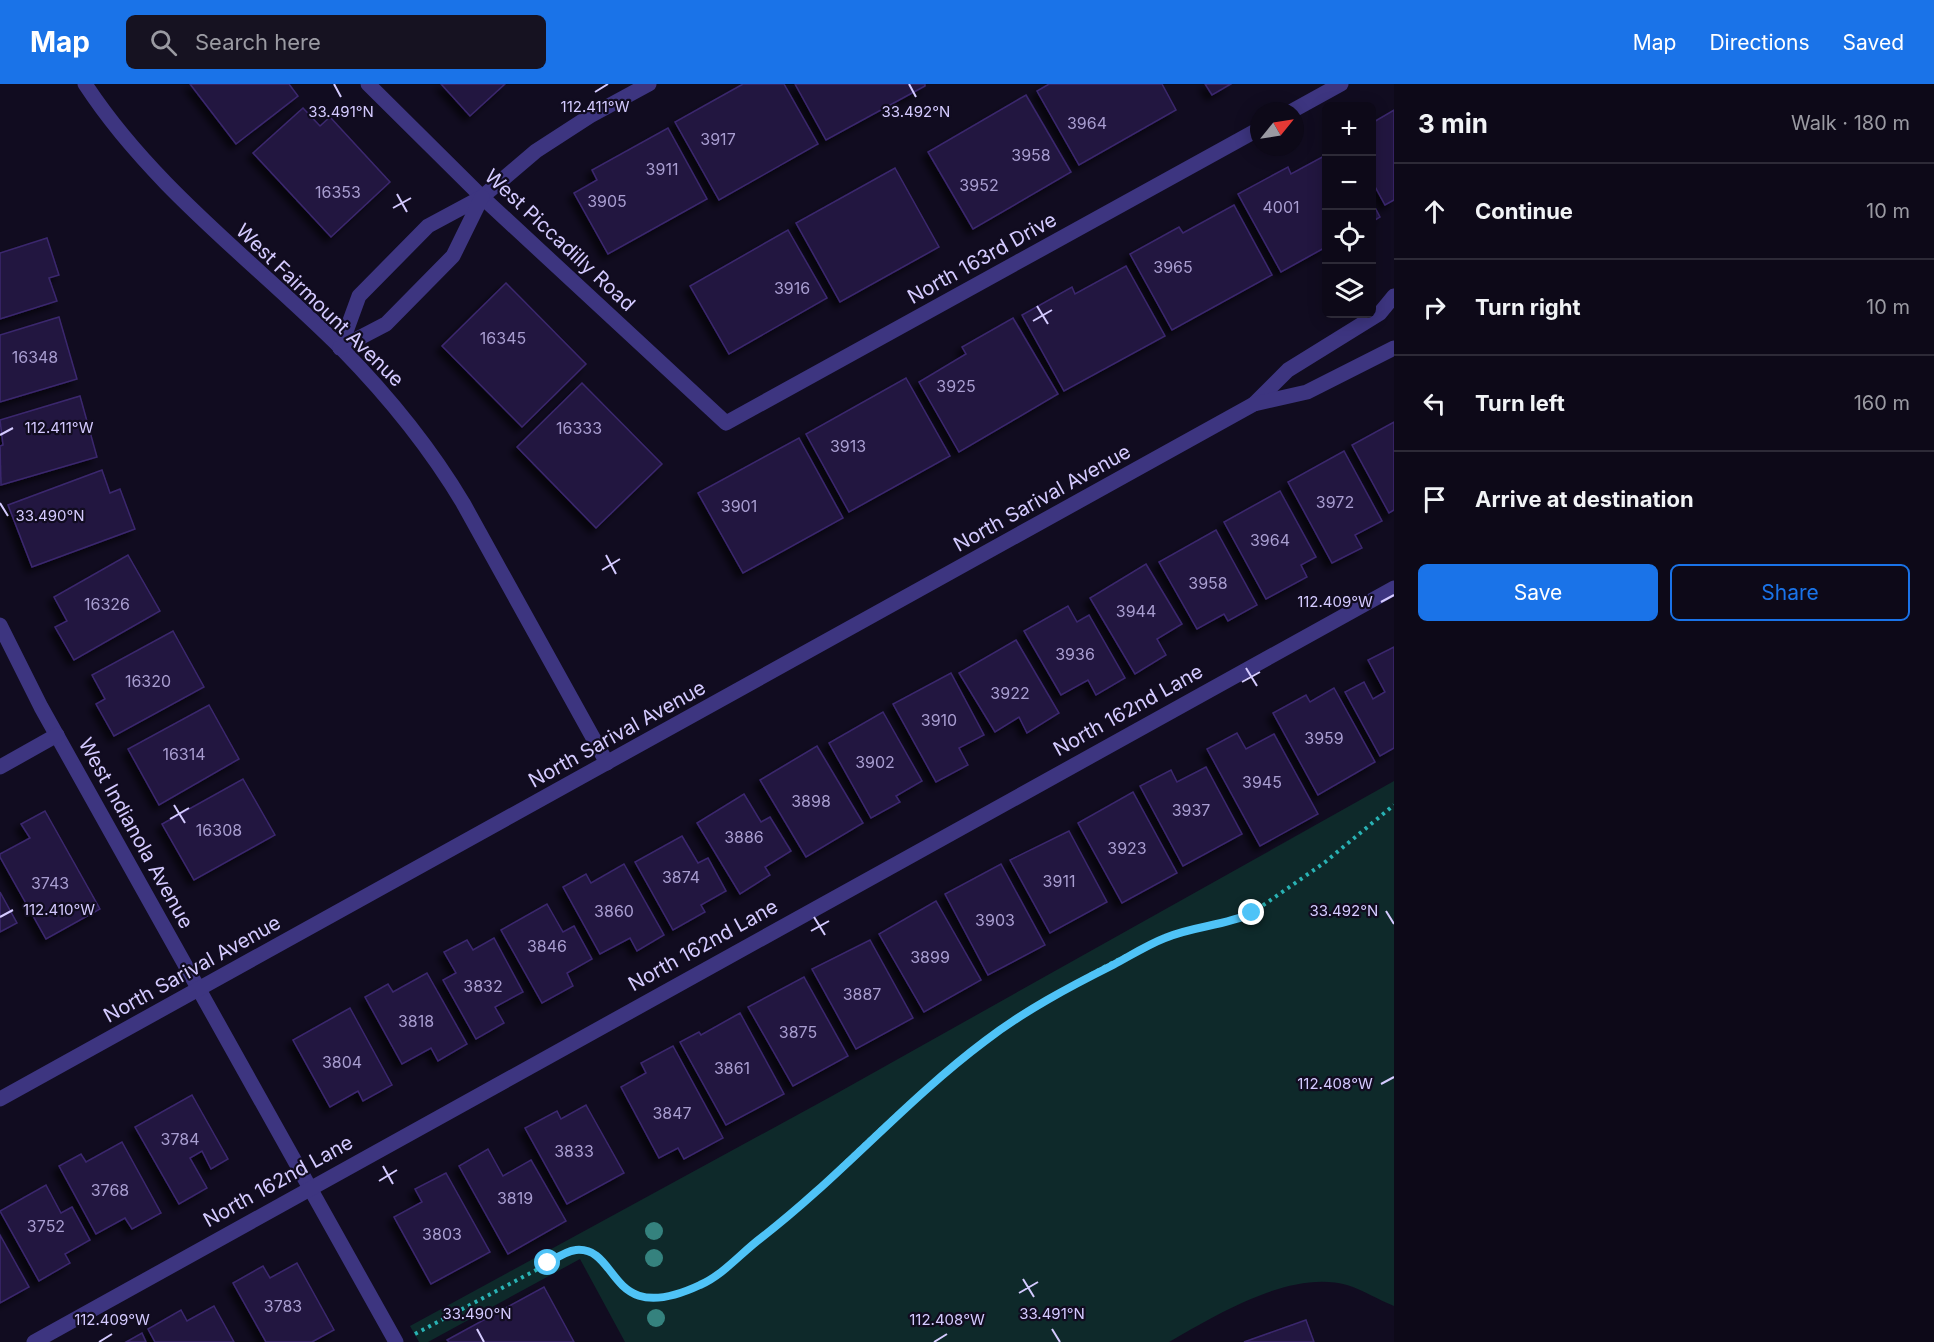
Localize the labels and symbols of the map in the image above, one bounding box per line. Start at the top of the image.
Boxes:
text: 112.411°W [561,97,630,116]
text: 33.491°N [308,102,374,121]
text: 33.492°N [882,102,950,121]
north arrow [1250,102,1304,156]
house number: 3964 [1067,113,1107,133]
house number: 3917 [700,129,736,149]
house number: 3958 [1011,145,1051,165]
house number: 3911 [646,159,678,179]
street label: West Piccadilly Road [480,164,640,316]
house number: 3952 [959,175,999,195]
house number: 16353 [315,182,361,202]
house number: 3905 [587,191,627,211]
house number: 4001 [1262,197,1300,217]
street label: North 163rd Drive [903,207,1061,309]
street label: West Fairmount Avenue [231,219,409,391]
house number: 3965 [1153,257,1193,277]
house number: 3916 [774,278,810,298]
house number: 16345 [480,328,526,348]
house number: 16348 [12,347,58,367]
house number: 3925 [936,376,976,396]
text: 112.411°W [25,418,94,437]
house number: 16333 [556,418,602,438]
house number: 3913 [830,436,866,456]
street label: North Sarival Avenue [949,439,1135,557]
house number: 3972 [1316,492,1354,512]
house number: 3901 [721,496,757,516]
text: 33.490°N [15,506,85,525]
house number: 3964 [1250,530,1290,550]
house number: 3958 [1188,573,1228,593]
text: 112.409°W [1297,592,1373,611]
house number: 16326 [84,594,130,614]
house number: 3944 [1116,601,1156,621]
house number: 3936 [1055,644,1095,664]
street label: North 162nd Lane [1049,659,1207,761]
house number: 16320 [125,671,171,691]
street label: North Sarival Avenue [524,675,710,793]
house number: 3922 [990,683,1030,703]
house number: 3910 [921,710,957,730]
house number: 3959 [1304,728,1344,748]
street label: West Indianola Avenue [74,733,198,933]
house number: 16314 [162,744,206,764]
house number: 3902 [855,752,895,772]
house number: 3945 [1242,772,1282,792]
house number: 3898 [791,791,831,811]
house number: 3937 [1172,800,1210,820]
house number: 16308 [196,820,242,840]
house number: 3886 [724,827,764,847]
house number: 3923 [1107,838,1147,858]
house number: 3874 [662,867,700,887]
house number: 3911 [1043,871,1075,891]
house number: 3743 [31,873,69,893]
street label: North 162nd Lane [624,894,782,996]
route end [1238,899,1264,925]
text: 112.410°W [23,900,95,919]
house number: 3860 [594,901,634,921]
text: 33.492°N [1310,901,1378,920]
street label: North Sarival Avenue [99,910,285,1028]
house number: 3903 [975,910,1015,930]
house number: 3846 [527,936,567,956]
house number: 3899 [910,947,950,967]
house number: 3832 [463,976,503,996]
house number: 3887 [843,984,881,1004]
house number: 3818 [398,1011,434,1031]
house number: 3875 [779,1022,817,1042]
house number: 3804 [322,1052,362,1072]
house number: 3861 [714,1058,750,1078]
text: 112.408°W [1297,1074,1373,1093]
house number: 3847 [652,1103,692,1123]
house number: 3784 [161,1129,199,1149]
street label: North 162nd Lane [199,1130,357,1232]
house number: 3833 [554,1141,594,1161]
house number: 3768 [91,1180,129,1200]
house number: 3819 [497,1188,533,1208]
house number: 3752 [27,1216,65,1236]
house number: 3803 [422,1224,462,1244]
route start [534,1249,560,1275]
house number: 3783 [264,1296,302,1316]
text: 33.490°N [442,1304,512,1323]
text: 33.491°N [1019,1304,1085,1323]
text: 112.409°W [74,1310,150,1329]
text: 112.408°W [909,1310,985,1329]

